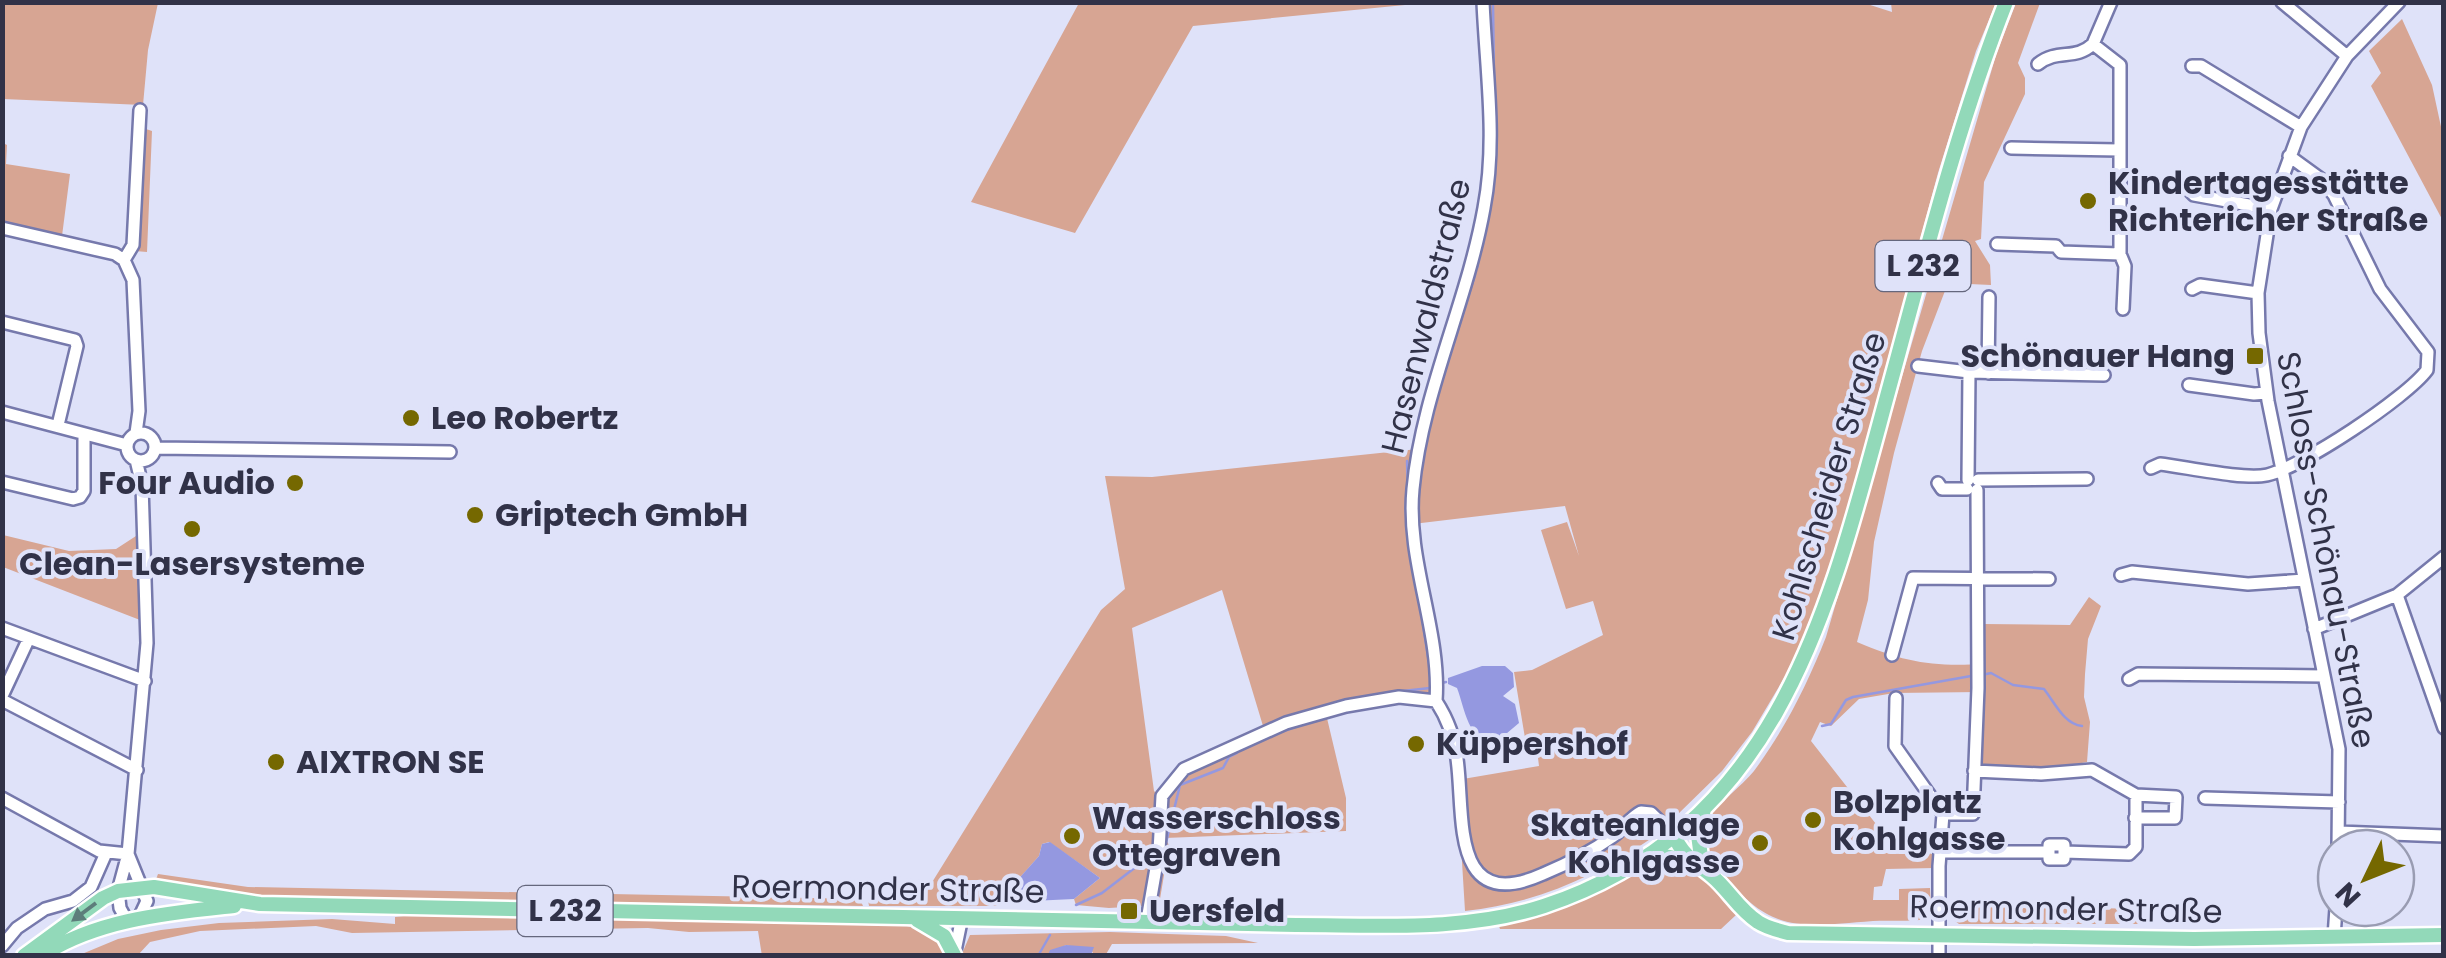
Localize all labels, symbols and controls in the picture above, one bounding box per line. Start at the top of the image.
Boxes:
place label: Kindertagesstätte Richtericher Straße [2108,160,2428,242]
street label: Hasenwaldstraße [1370,174,1481,458]
marker: Kindertagesstätte Richtericher Straße [2077,190,2099,212]
road number: L 232 [1876,241,1970,291]
street label: Kohlscheider Straße [1760,326,1897,645]
place label: Schönauer Hang [1961,333,2235,378]
marker: Schönauer Hang [2244,345,2266,367]
street label: Schloss-Schönau-Straße [2266,348,2387,752]
place label: Leo Robertz [431,395,618,440]
marker: Leo Robertz [400,407,422,429]
place label: Four Audio [98,460,275,505]
marker: Four Audio [284,472,306,494]
place label: Griptech GmbH [495,492,748,537]
marker: Griptech GmbH [464,504,486,526]
marker: Clean-Lasersysteme [181,518,203,540]
place label: Clean-Lasersysteme [19,541,365,586]
place label: Küppershof [1436,721,1628,766]
marker: Küppershof [1405,733,1427,755]
place label: AIXTRON SE [296,739,485,784]
marker: AIXTRON SE [265,751,287,773]
place label: Bolzplatz Kohlgasse [1833,779,2006,861]
place label: Wasserschloss Ottegraven [1092,795,1341,877]
place label: Skateanlage Kohlgasse [1530,802,1740,884]
marker: Bolzplatz Kohlgasse [1802,809,1824,831]
marker: Wasserschloss Ottegraven [1061,825,1083,847]
north arrow [2316,828,2416,928]
marker: Skateanlage Kohlgasse [1749,832,1771,854]
street label: Roermonder Straße [731,863,1045,914]
text: N [2327,874,2370,916]
street label: Roermonder Straße [1909,883,2223,934]
road number: L 232 [518,886,612,936]
place label: Uersfeld [1149,888,1285,933]
marker: Uersfeld [1118,900,1140,922]
one-way arrow [71,902,97,922]

